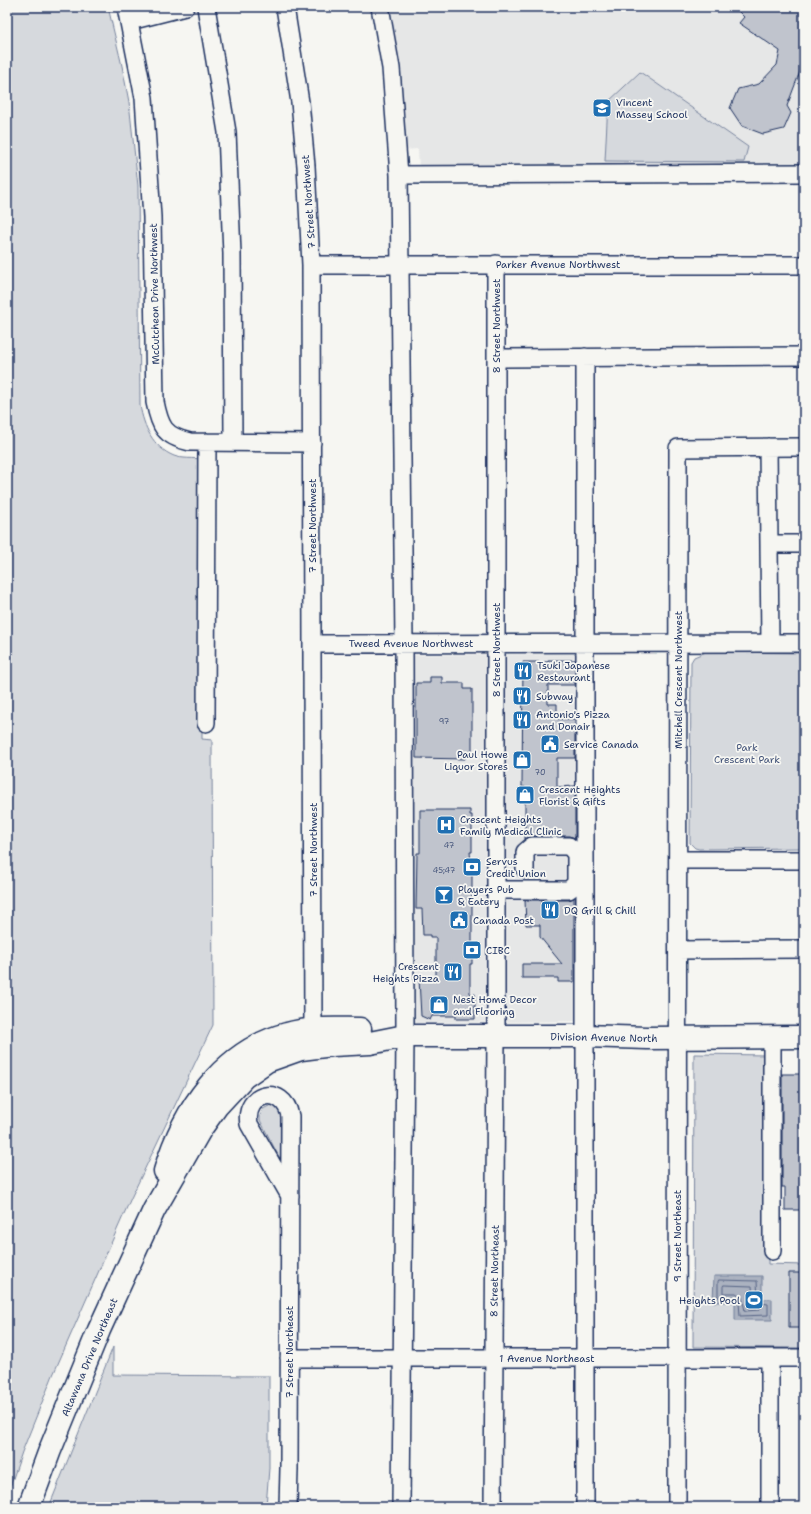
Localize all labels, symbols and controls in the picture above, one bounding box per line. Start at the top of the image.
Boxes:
place label: Vincent Massey School [616,96,688,121]
school or university icon: Vincent Massey School [591,97,613,119]
street label: 7 Street Northwest [299,154,318,250]
street label: McCutcheon Drive Northwest [147,223,162,365]
street label: Parker Avenue Northwest [496,258,620,271]
street label: 8 Street Northwest [490,279,503,373]
street label: 7 Street Northwest [306,479,319,573]
street label: 8 Street Northwest [490,603,503,697]
street label: Mitchell Crescent Northwest [672,611,685,749]
street label: Tweed Avenue Northwest [349,637,473,650]
place label: Tsuki Japanese Restaurant [537,659,611,684]
restaurant icon: Tsuki Japanese Restaurant [512,660,534,682]
restaurant icon: Subway [511,685,533,707]
place label: Subway [536,690,574,703]
place label: Antonio's Pizza and Donair [536,708,611,733]
restaurant icon: Antonio's Pizza and Donair [511,709,533,731]
house number: 97 [439,716,450,727]
public building icon: Service Canada [539,733,561,755]
place label: Service Canada [564,738,639,751]
park label: Park Crescent Park [714,741,780,766]
place label: Paul Howe Liquor Stores [444,748,508,773]
shop icon: Paul Howe Liquor Stores [511,749,533,771]
house number: 70 [534,767,546,778]
place label: Crescent Heights Florist & Gifts [539,783,620,808]
shop icon: Crescent Heights Florist & Gifts [514,784,536,806]
street label: 7 Street Northwest [307,803,320,897]
place label: Crescent Heights Family Medical Clinic [460,813,562,838]
hospital icon: Crescent Heights Family Medical Clinic [435,814,457,836]
house number: 47 [444,840,455,851]
place label: Servus Credit Union [486,855,546,880]
bank icon: Servus Credit Union [461,856,483,878]
house number: 45;47 [433,865,456,876]
place label: Players Pub & Eatery [458,883,514,908]
bar icon: Players Pub & Eatery [433,884,455,906]
restaurant icon: DQ Grill & Chill [539,899,561,921]
place label: DQ Grill & Chill [564,904,636,917]
public building icon: Canada Post [448,909,470,931]
place label: Canada Post [473,914,534,927]
bank icon: CIBC [461,939,483,961]
place label: CIBC [486,944,510,957]
place label: Crescent Heights Pizza [373,960,440,985]
restaurant icon: Crescent Heights Pizza [442,961,464,983]
place label: Nest Home Decor and Flooring [453,993,537,1018]
shop icon: Nest Home Decor and Flooring [428,994,450,1016]
street label: Division Avenue North [550,1030,658,1045]
street label: 9 Street Northeast [671,1190,684,1282]
street label: 8 Street Northeast [487,1225,502,1317]
sports icon: Heights Pool [743,1289,765,1311]
place label: Heights Pool [679,1294,740,1307]
street label: Altawana Drive Northeast [59,1296,120,1419]
street label: 7 Street Northeast [283,1306,296,1398]
street label: 1 Avenue Northeast [499,1352,595,1365]

